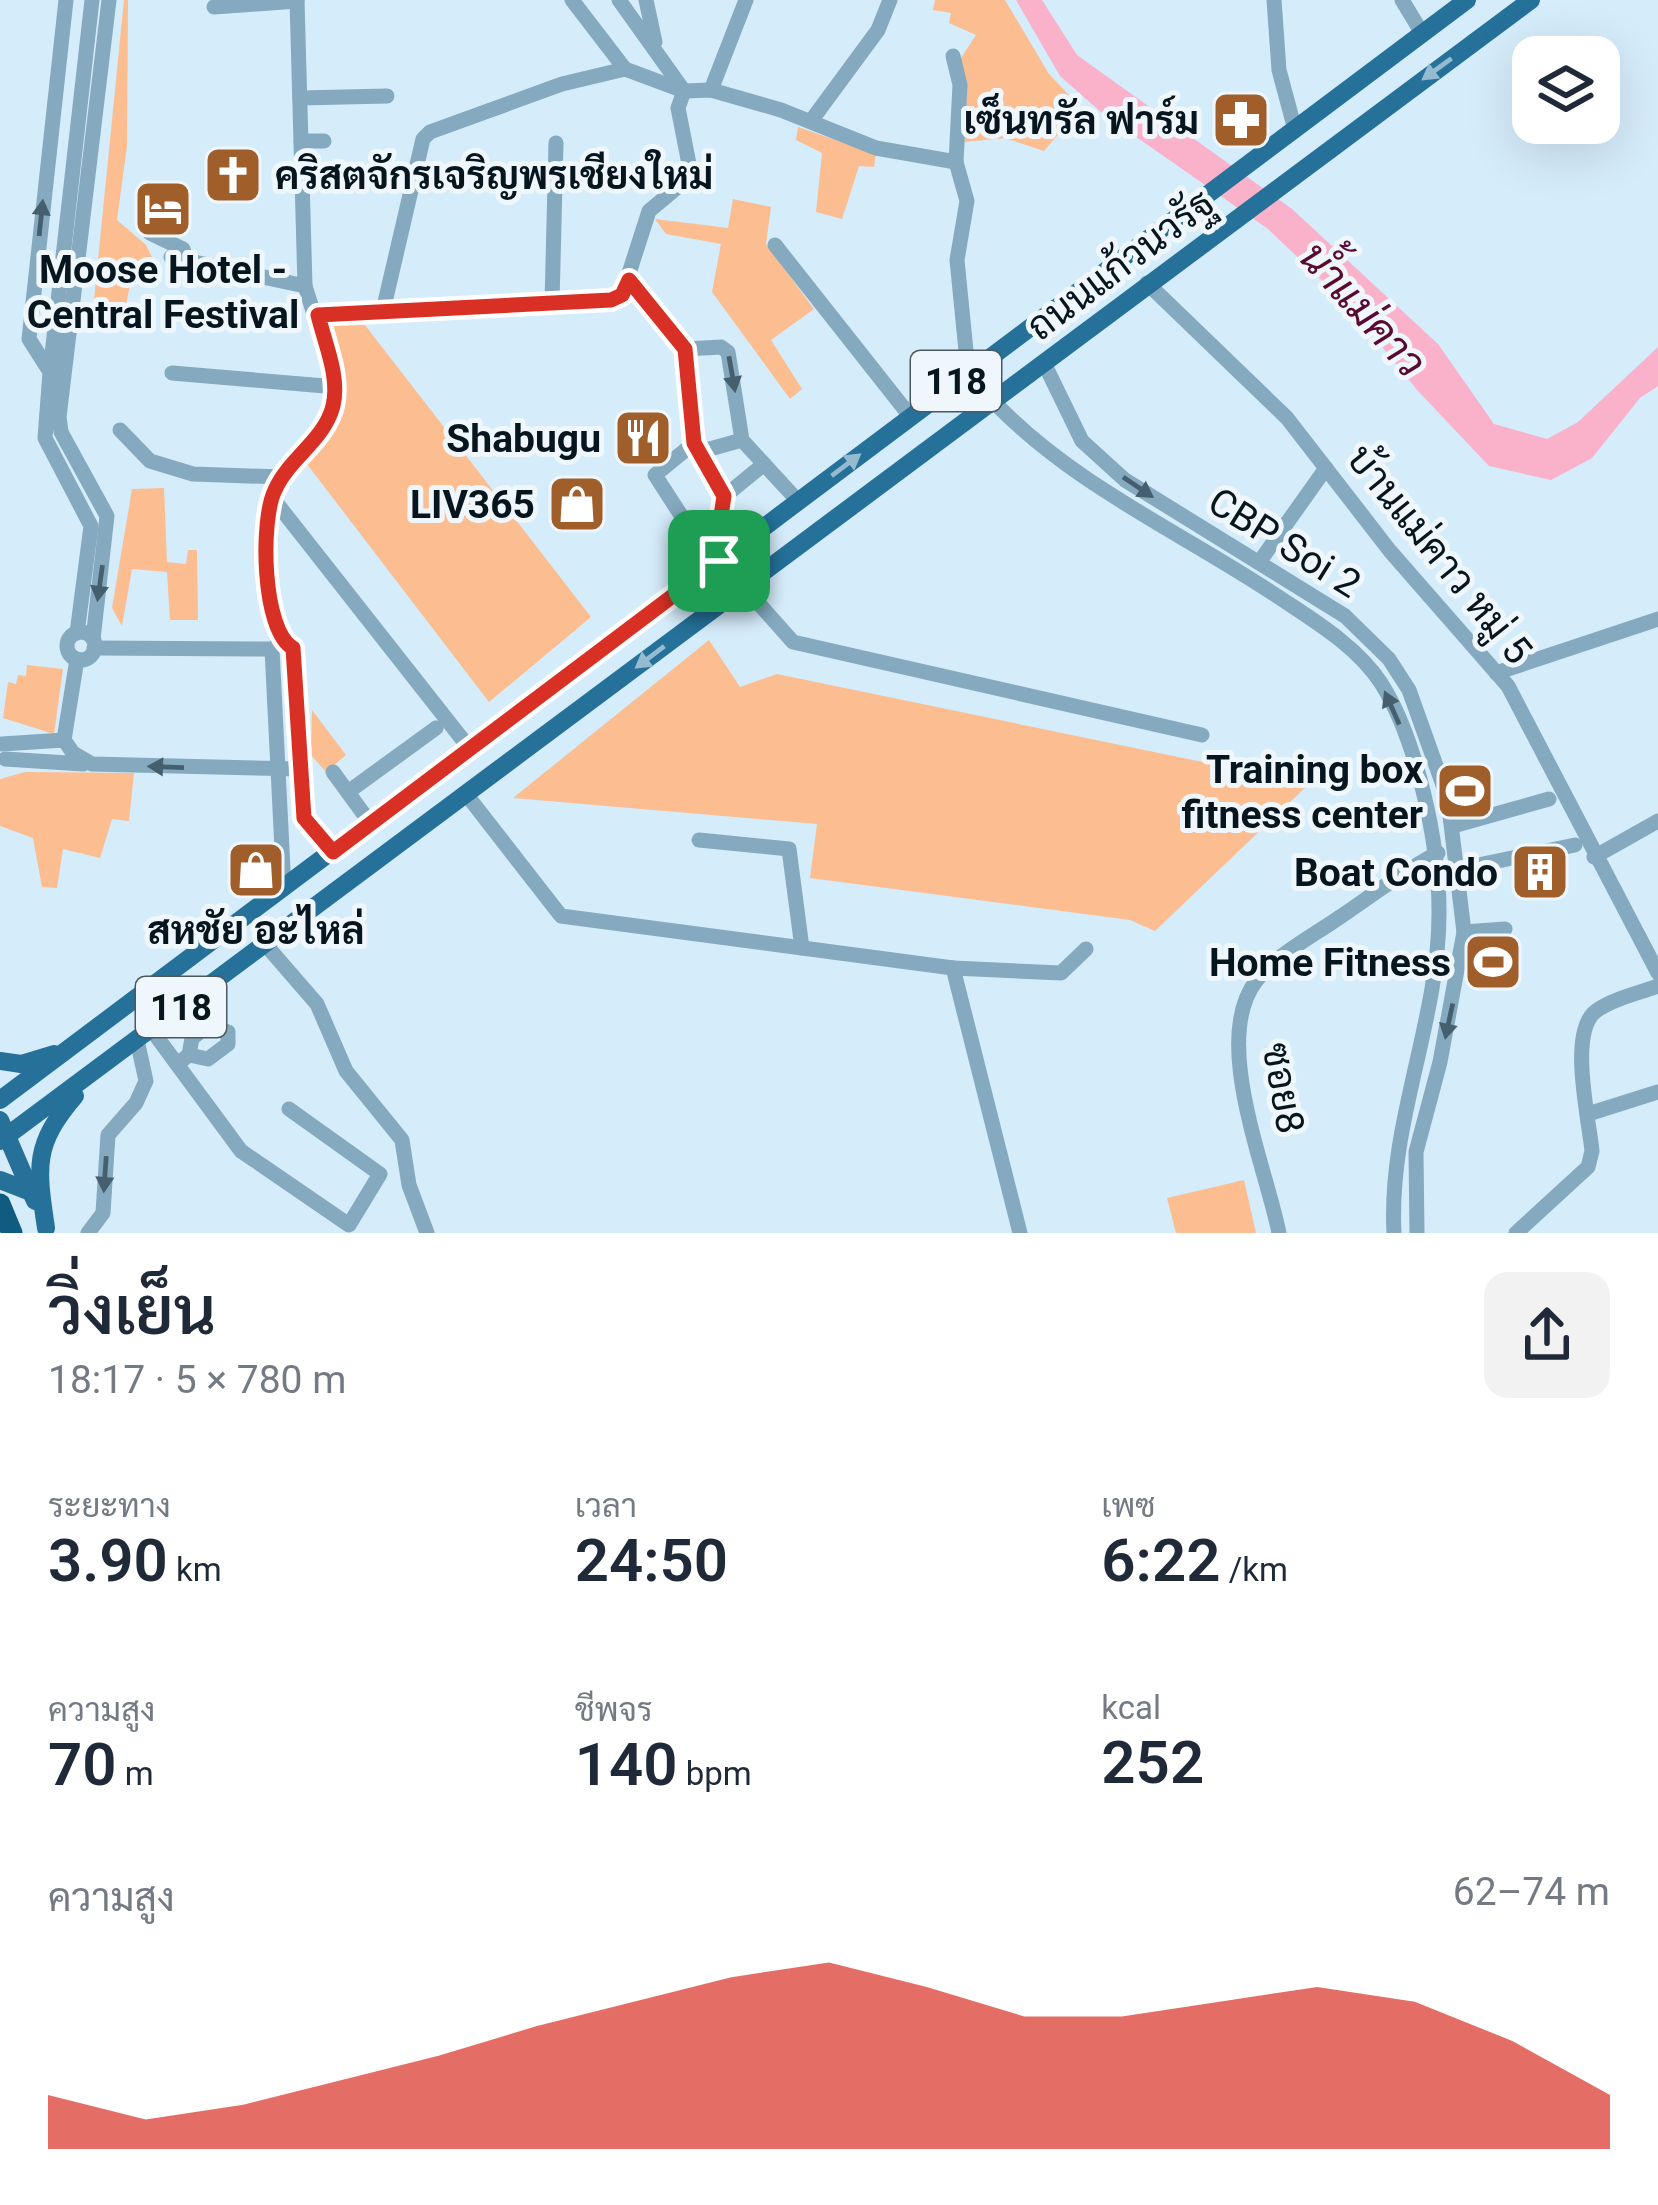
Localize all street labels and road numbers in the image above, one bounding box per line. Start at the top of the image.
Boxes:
street label: ถนนแก้วนวรัฐ [1017,179,1224,352]
road number: 118 [911,351,1001,411]
street label: บ้านแม่คาว หมู่ 5 [1335,435,1542,675]
street label: CBP Soi 2 [1200,478,1369,608]
road number: 118 [136,977,226,1037]
street label: ซอย8 [1252,1039,1314,1137]

